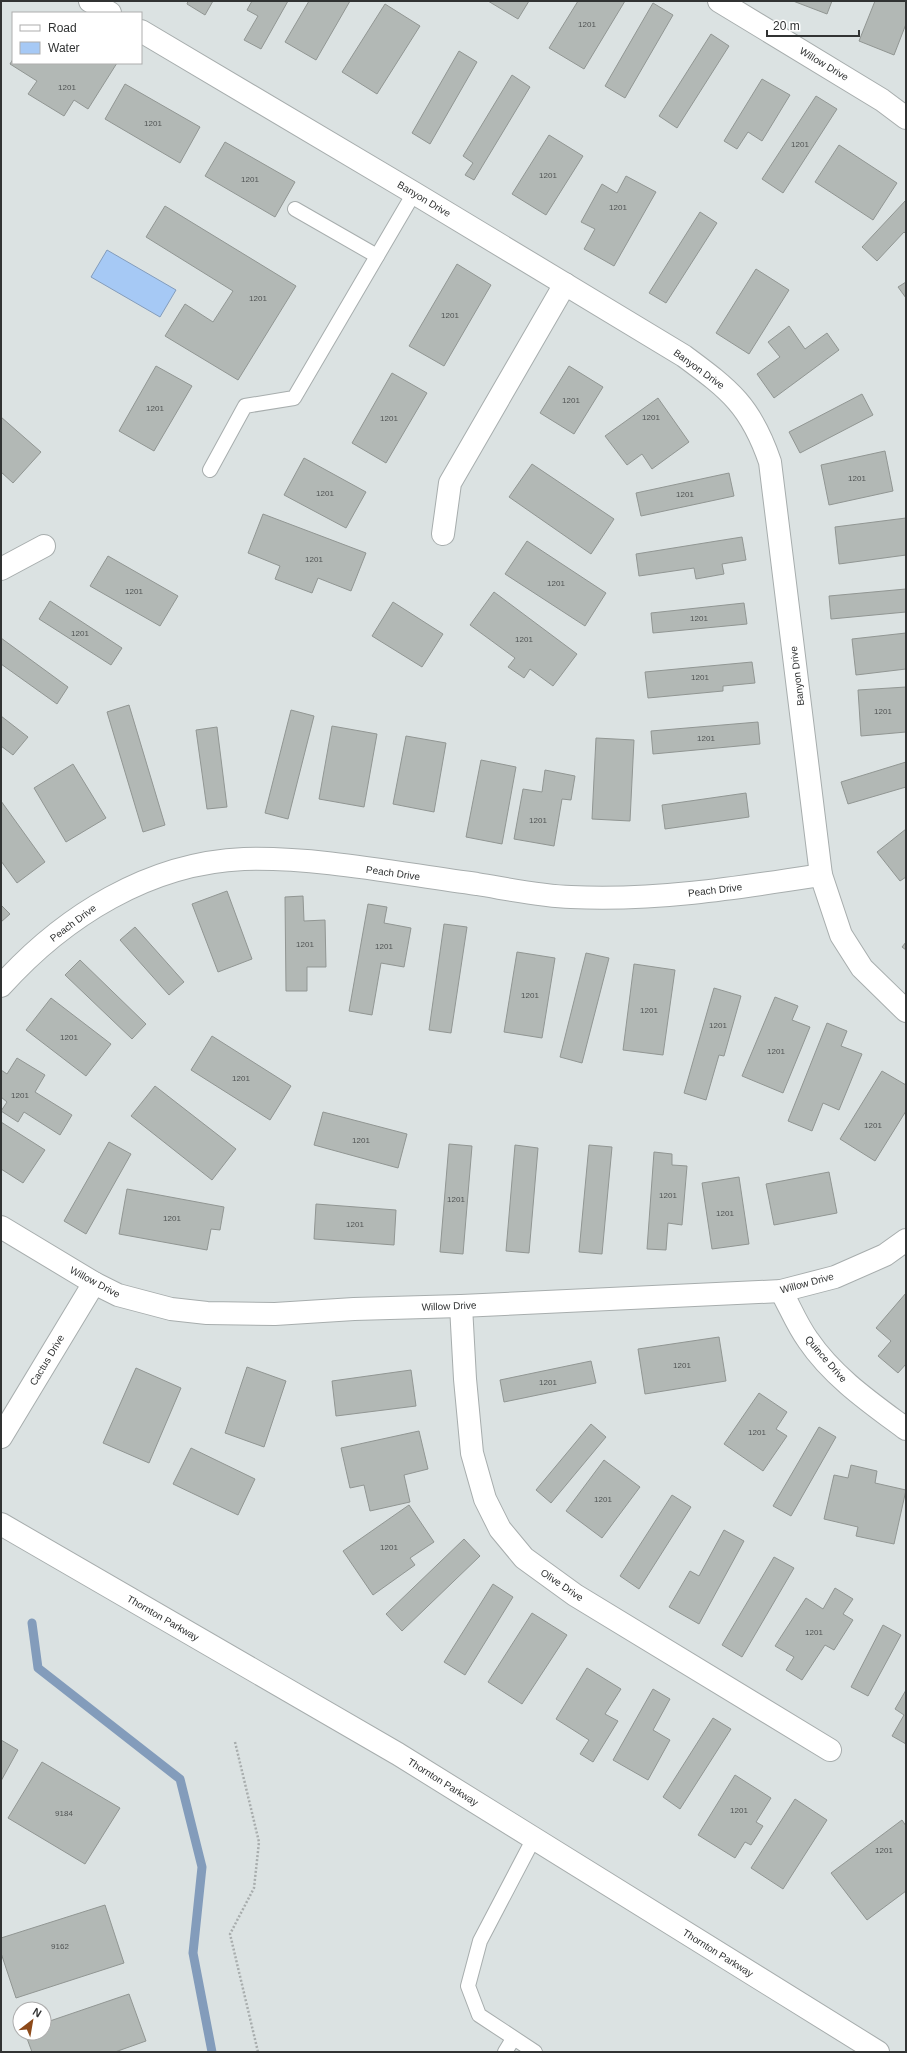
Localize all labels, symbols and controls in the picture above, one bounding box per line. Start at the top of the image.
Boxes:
legend [12,12,142,64]
scale bar [767,12,859,38]
text: 20 m [773,19,800,33]
house number: 1201 [578,20,596,29]
text: Road [48,21,77,35]
text: Water [48,41,80,55]
street label: Willow Drive [798,45,851,83]
house number: 1201 [58,83,76,92]
house number: 1201 [144,119,162,128]
house number: 1201 [791,140,809,149]
house number: 1201 [539,171,557,180]
house number: 1201 [241,175,259,184]
street label: Banyon Drive [395,179,453,219]
house number: 1201 [609,203,627,212]
house number: 1201 [249,294,267,303]
house number: 1201 [441,311,459,320]
street label: Banyon Drive [671,347,727,391]
house number: 1201 [562,396,580,405]
house number: 1201 [146,404,164,413]
house number: 1201 [642,413,660,422]
house number: 1201 [380,414,398,423]
house number: 1201 [848,474,866,483]
house number: 1201 [316,489,334,498]
house number: 1201 [676,490,694,499]
house number: 1201 [305,555,323,564]
house number: 1201 [547,579,565,588]
house number: 1201 [125,587,143,596]
house number: 1201 [690,614,708,623]
house number: 1201 [71,629,89,638]
house number: 1201 [515,635,533,644]
street label: Banyon Drive [788,645,806,706]
house number: 1201 [691,673,709,682]
house number: 1201 [874,707,892,716]
house number: 1201 [697,734,715,743]
house number: 1201 [529,816,547,825]
street label: Peach Drive [365,864,421,882]
street label: Peach Drive [687,881,743,899]
street label: Peach Drive [48,902,98,944]
house number: 1201 [296,940,314,949]
house number: 1201 [375,942,393,951]
house number: 1201 [521,991,539,1000]
house number: 1201 [640,1006,658,1015]
house number: 1201 [709,1021,727,1030]
house number: 1201 [60,1033,78,1042]
house number: 1201 [767,1047,785,1056]
house number: 1201 [232,1074,250,1083]
house number: 1201 [11,1091,29,1100]
house number: 1201 [864,1121,882,1130]
house number: 1201 [352,1136,370,1145]
house number: 1201 [659,1191,677,1200]
house number: 1201 [447,1195,465,1204]
house number: 1201 [716,1209,734,1218]
house number: 1201 [163,1214,181,1223]
house number: 1201 [346,1220,364,1229]
street label: Willow Drive [68,1264,122,1300]
street label: Willow Drive [779,1270,835,1295]
street label: Willow Drive [421,1300,477,1312]
street label: Cactus Drive [28,1332,67,1387]
street label: Quince Drive [803,1334,849,1385]
house number: 1201 [673,1361,691,1370]
house number: 1201 [539,1378,557,1387]
house number: 1201 [748,1428,766,1437]
house number: 1201 [594,1495,612,1504]
house number: 1201 [380,1543,398,1552]
street label: Olive Drive [539,1567,586,1603]
street label: Thornton Parkway [125,1593,201,1643]
house number: 1201 [805,1628,823,1637]
street label: Thornton Parkway [406,1756,480,1808]
house number: 1201 [730,1806,748,1815]
house number: 9184 [55,1809,73,1818]
house number: 1201 [875,1846,893,1855]
street label: Thornton Parkway [681,1927,755,1979]
house number: 9162 [51,1942,69,1951]
north arrow [12,2001,52,2041]
text: N [31,2005,44,2020]

